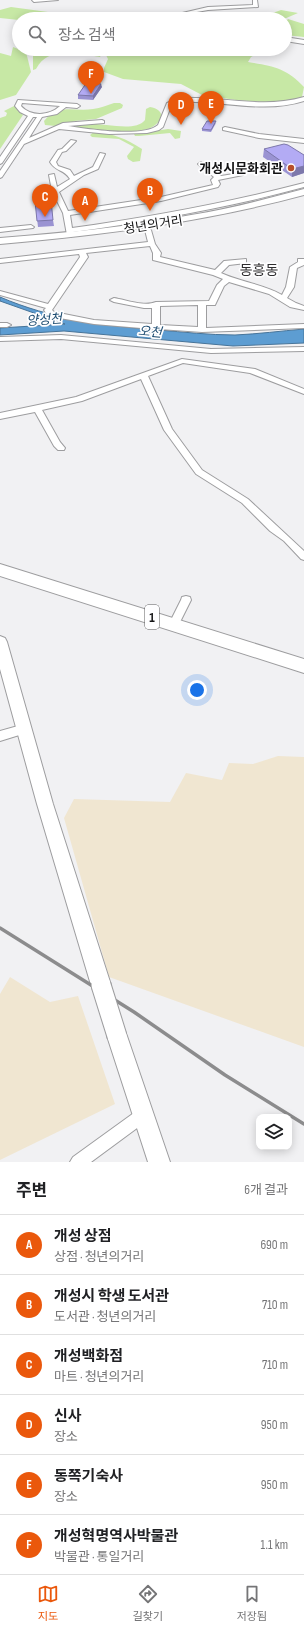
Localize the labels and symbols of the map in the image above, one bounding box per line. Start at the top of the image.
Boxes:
pin: F [78,61,104,94]
pin: E [198,91,224,124]
pin: D [168,92,194,125]
place label: 개성시문화회관 [199,161,283,177]
marker: 개성시문화회관 [286,163,296,173]
pin: B [137,178,163,211]
pin: C [32,184,58,217]
pin: A [72,188,98,221]
street label: 청년의거리 [122,212,184,238]
district label: 동흥동 [240,262,278,279]
water label: 양성천 [26,311,64,329]
water label: 오천 [137,323,164,341]
road number: 1 [145,605,159,629]
your location [187,680,207,700]

